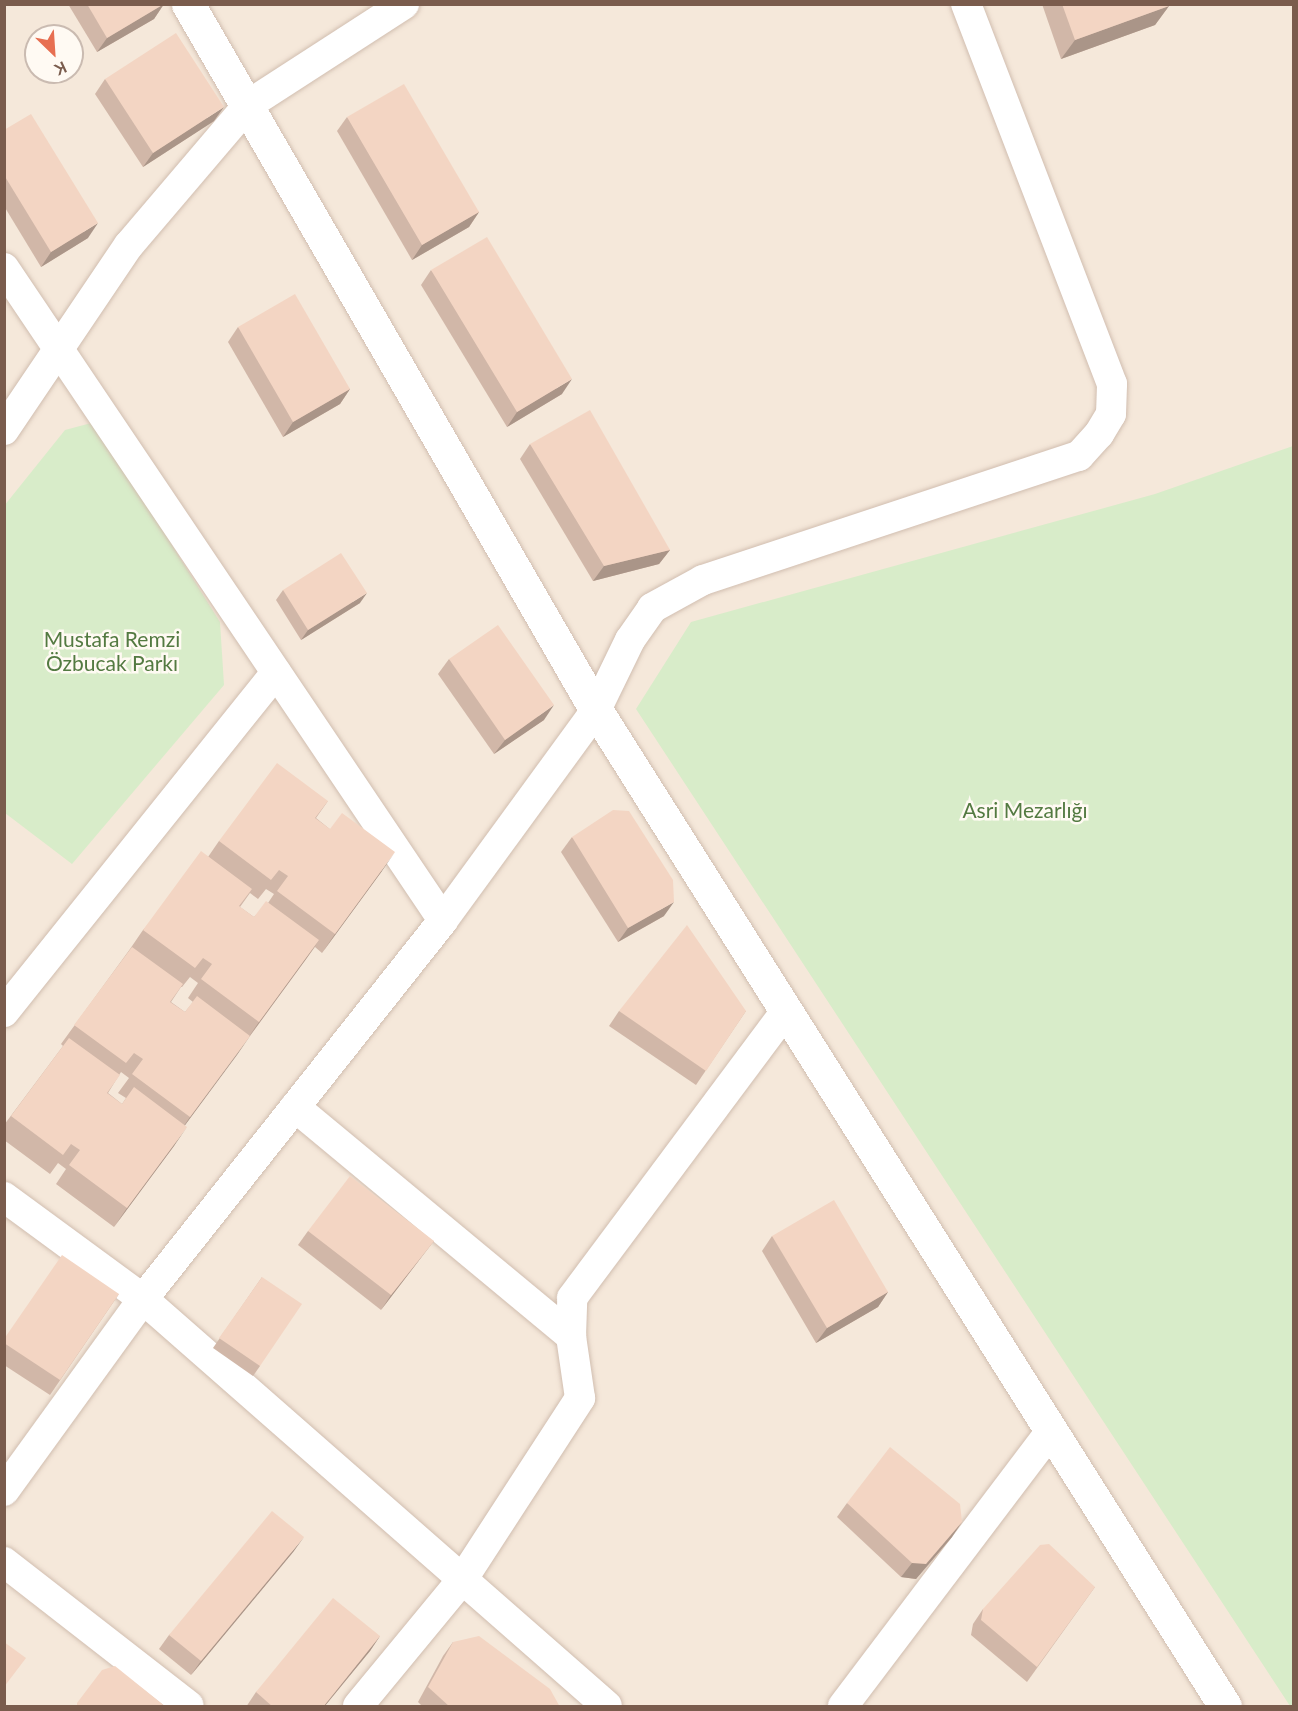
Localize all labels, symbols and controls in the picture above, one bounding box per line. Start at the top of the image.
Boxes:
north arrow [24,24,84,84]
text: K [52,58,70,80]
park label: Mustafa Remzi Özbucak Parkı [44,626,180,676]
park label: Asri Mezarlığı [962,797,1088,823]

